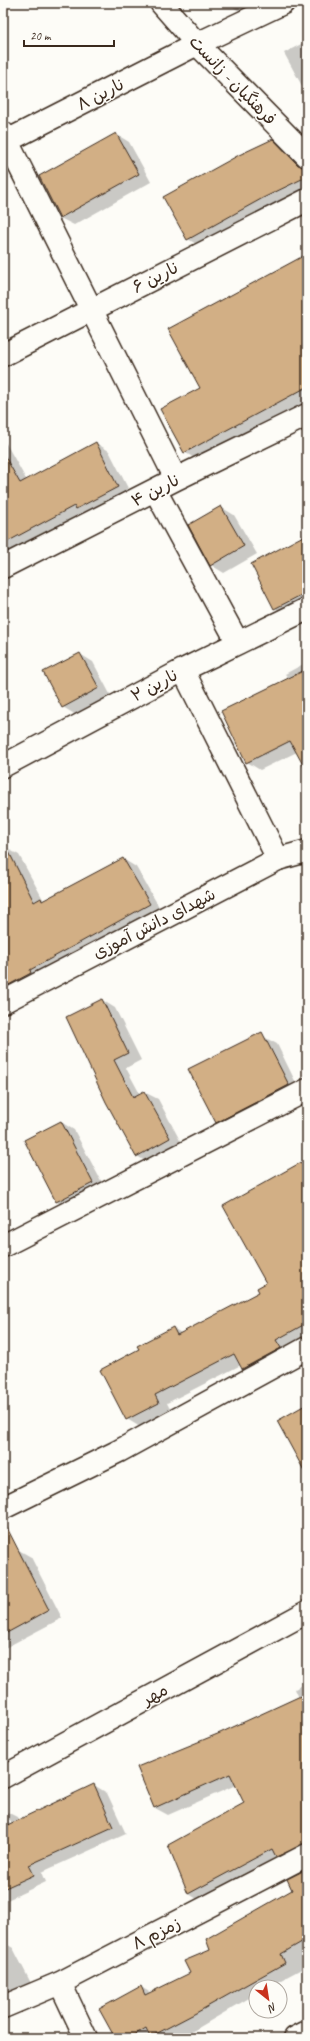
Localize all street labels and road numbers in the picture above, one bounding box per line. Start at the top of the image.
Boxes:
street label: فرهنگیان - زانست [185,31,281,130]
street label: نارین ۸ [73,74,127,115]
street label: نارین ۶ [129,257,182,298]
street label: نارین ۴ [128,470,183,511]
street label: نارین ۲ [127,664,181,706]
street label: شهدای دانش آموزی [89,883,219,963]
street label: مهر [137,1679,172,1711]
street label: زمزم ۸ [128,1912,185,1956]

